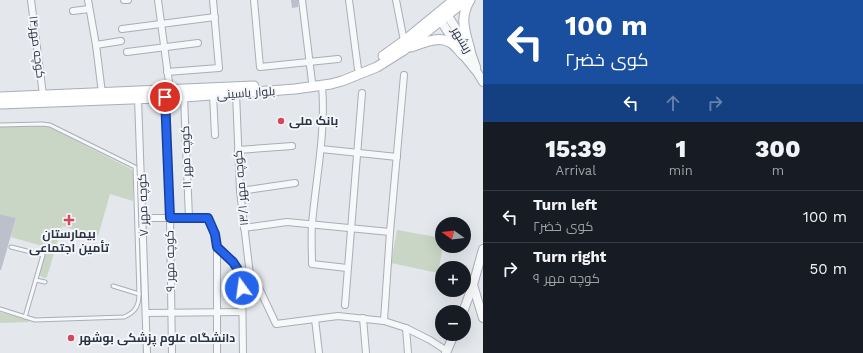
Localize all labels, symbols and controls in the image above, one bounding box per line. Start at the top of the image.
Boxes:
text: 100 m [565,9,648,42]
street label: کوچه مهر۱۴ [24,15,48,79]
icon: left [499,16,551,68]
street label: ریشهر [448,23,475,56]
text: کوی خضر۲ [565,49,649,70]
pin [148,80,182,114]
street label: بلوار یاسینی [216,84,276,102]
icon: arrive [154,86,176,108]
icon: left [620,92,642,114]
icon: ahead [662,92,684,114]
icon: right [704,92,726,114]
place label: بانک ملی [289,114,338,129]
marker: بانک ملی [276,116,286,126]
street label: کوچه مهر ۱۱ [178,125,196,189]
text: 15:39 [545,135,606,163]
text: 1 [675,135,686,163]
text: 300 [755,135,801,163]
street label: کوچه مهر ۱۳/۱ [231,149,253,227]
text: Arrival [556,163,596,178]
text: min [669,163,693,178]
text: m [772,163,784,178]
street label: کوچه مهر ۷ [135,173,153,237]
text: Turn left [533,196,597,214]
icon: left [499,206,521,228]
text: 100 m [803,208,847,226]
marker: بیمارستان تأمین اجتماعی [63,214,75,226]
north arrow [435,217,471,253]
map controls [435,217,471,341]
text: کوی خضر۲ [533,219,593,234]
place label: بیمارستان تأمین اجتماعی [29,227,110,256]
street label: کوچه مهر ۹ [162,230,180,292]
text: Turn right [533,248,606,266]
icon: right [499,258,521,280]
text: 50 m [810,260,847,278]
button: + [435,261,471,297]
position arrow [221,267,263,309]
text: کوچه مهر ۹ [533,271,600,286]
button: − [435,305,471,341]
place label: دانشگاه علوم پزشکی بوشهر [78,331,235,347]
marker: دانشگاه علوم پزشکی بوشهر [66,333,76,343]

